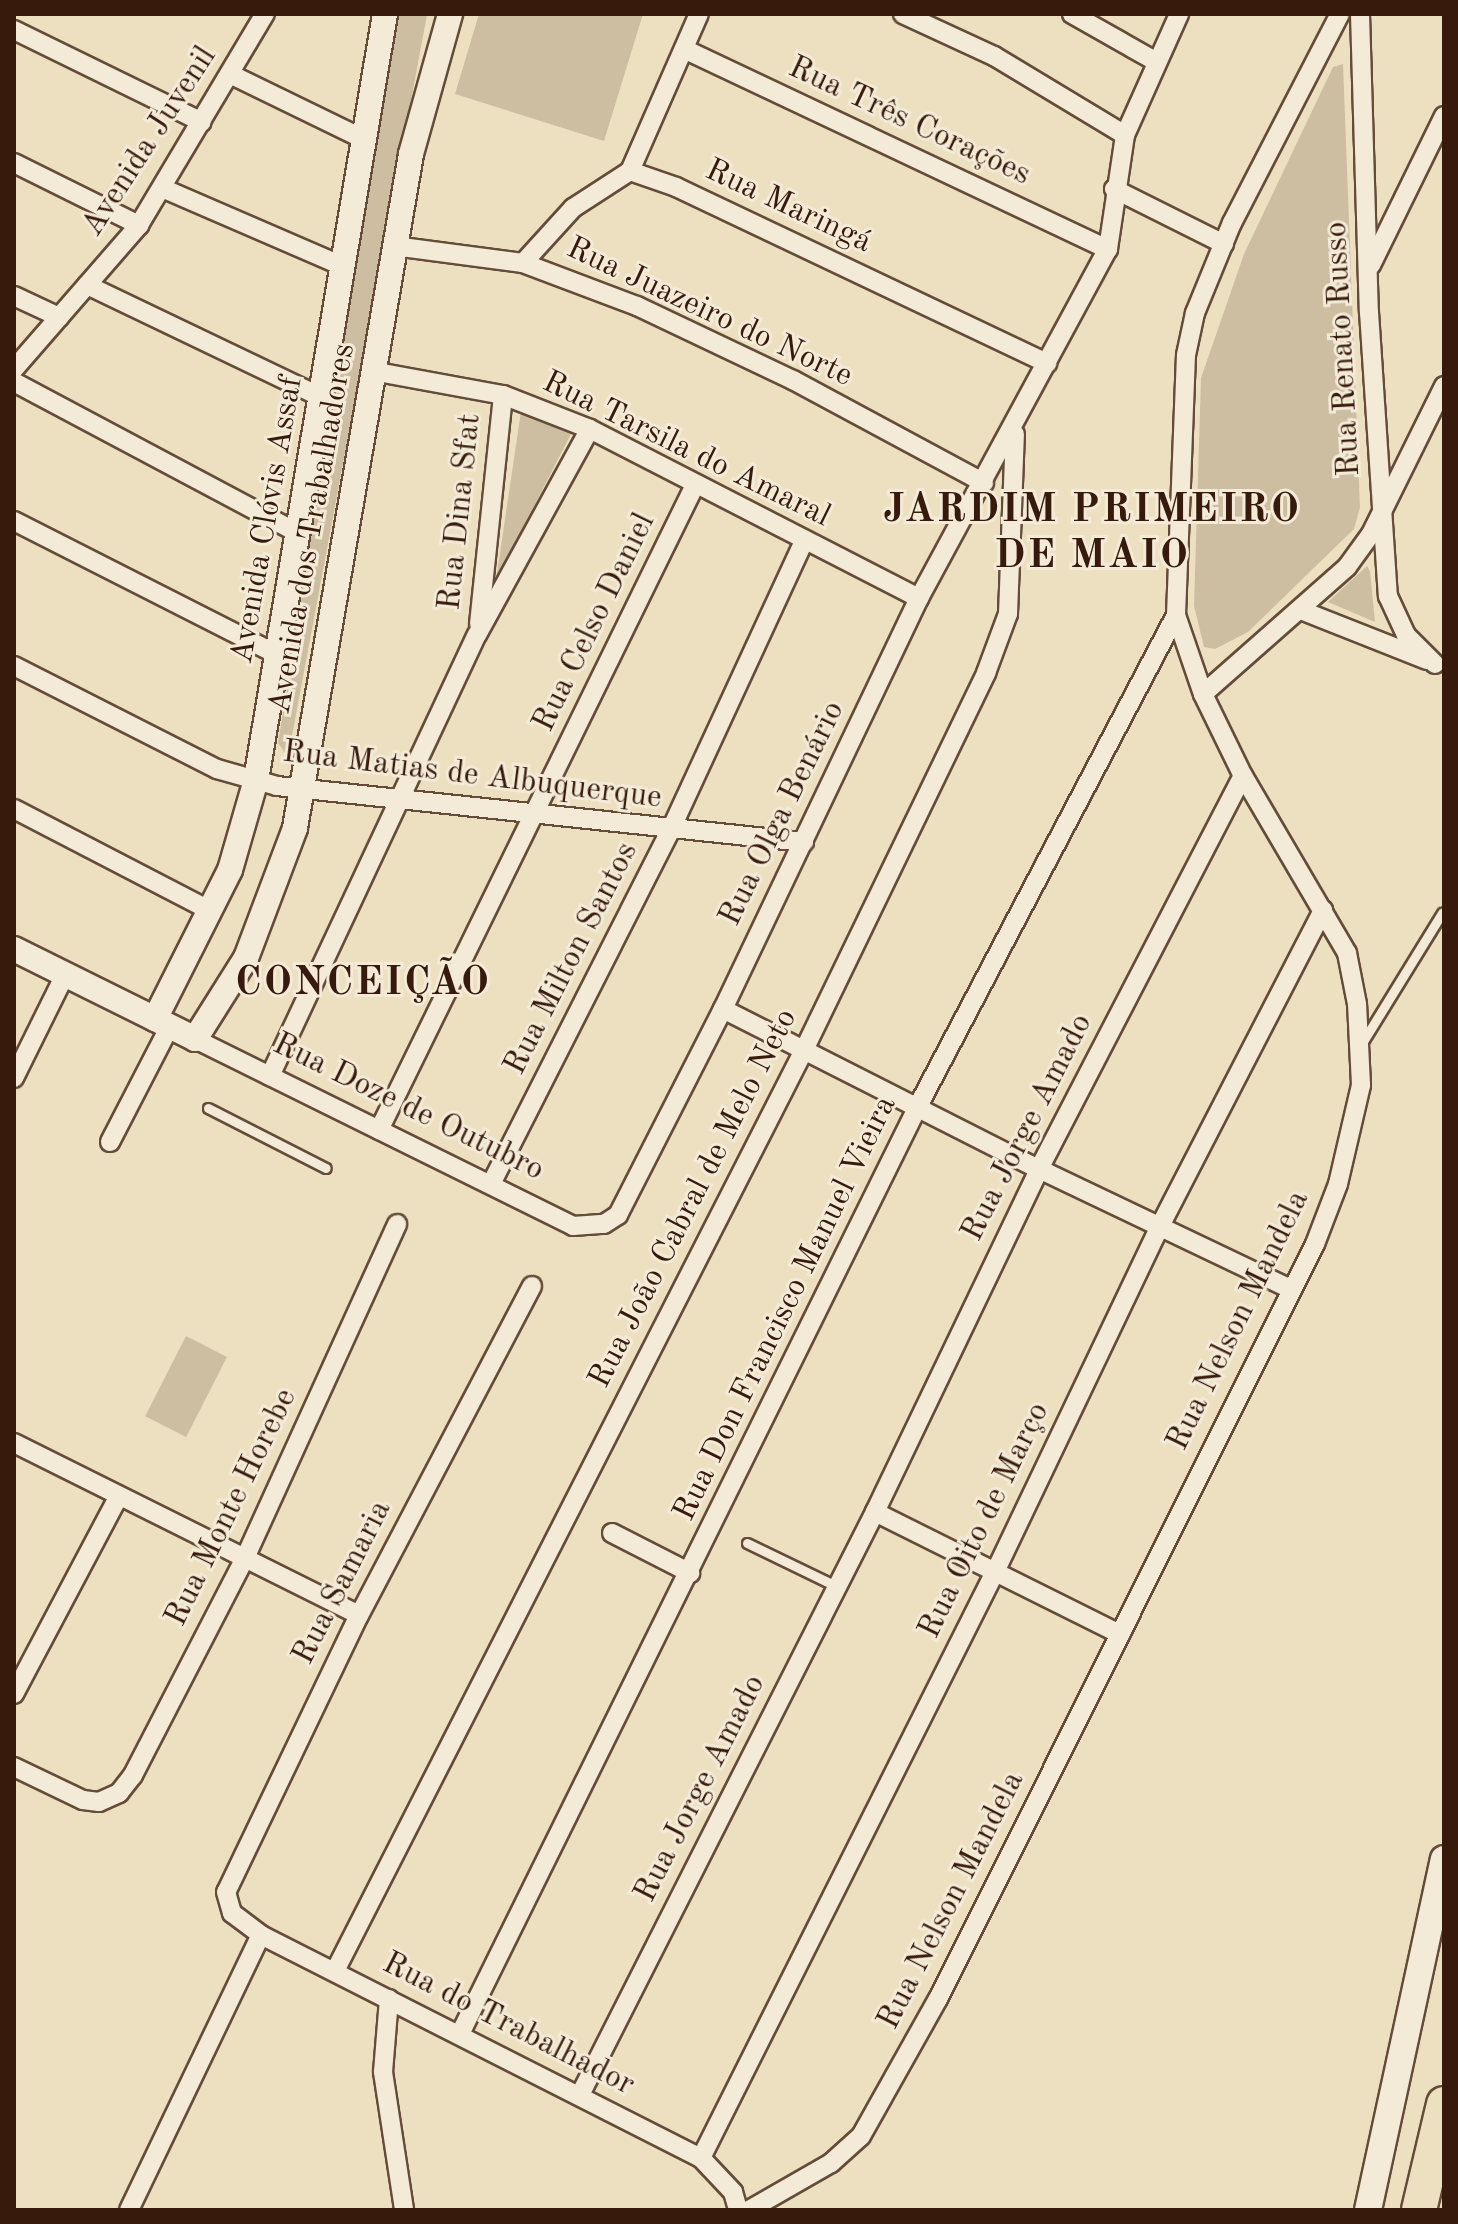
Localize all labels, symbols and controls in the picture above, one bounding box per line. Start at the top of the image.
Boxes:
street label: Avenida Juvenil [74,40,226,244]
street label: Rua Três Corações [782,49,1036,195]
street label: Rua Maringá [699,152,877,262]
street label: Rua Renato Russo [1318,221,1370,477]
street label: Rua Juazeiro do Norte [560,230,858,396]
street label: Avenida dos Trabalhadores [261,341,365,717]
street label: Rua Tarsila do Amaral [536,364,836,536]
street label: Avenida Clóvis Assaf [224,373,312,667]
street label: Rua Dina Sfat [432,412,490,612]
district label: JARDIM PRIMEIRO DE MAIO [883,487,1301,581]
street label: Rua Celso Daniel [526,507,664,739]
street label: Rua Olga Benário [712,695,854,933]
street label: Rua Matias de Albuquerque [280,734,664,818]
street label: Rua Milton Santos [497,836,647,1082]
district label: CONCEIÇÃO [235,960,491,1008]
street label: Rua João Cabral de Melo Neto [581,1003,807,1395]
street label: Rua Jorge Amado [954,1008,1102,1248]
street label: Rua Doze de Outubro [266,1026,550,1190]
street label: Rua Don Francisco Manuel Vieira [666,1090,906,1528]
street label: Rua Nelson Mandela [1159,1185,1319,1457]
street label: Rua Monte Horebe [158,1383,306,1633]
street label: Rua Oito de Março [911,1397,1059,1645]
street label: Rua Samaria [285,1494,401,1672]
street label: Rua Jorge Amado [627,1669,775,1909]
street label: Rua Nelson Mandela [870,1766,1034,2036]
street label: Rua do Trabalhador [376,1945,640,2105]

